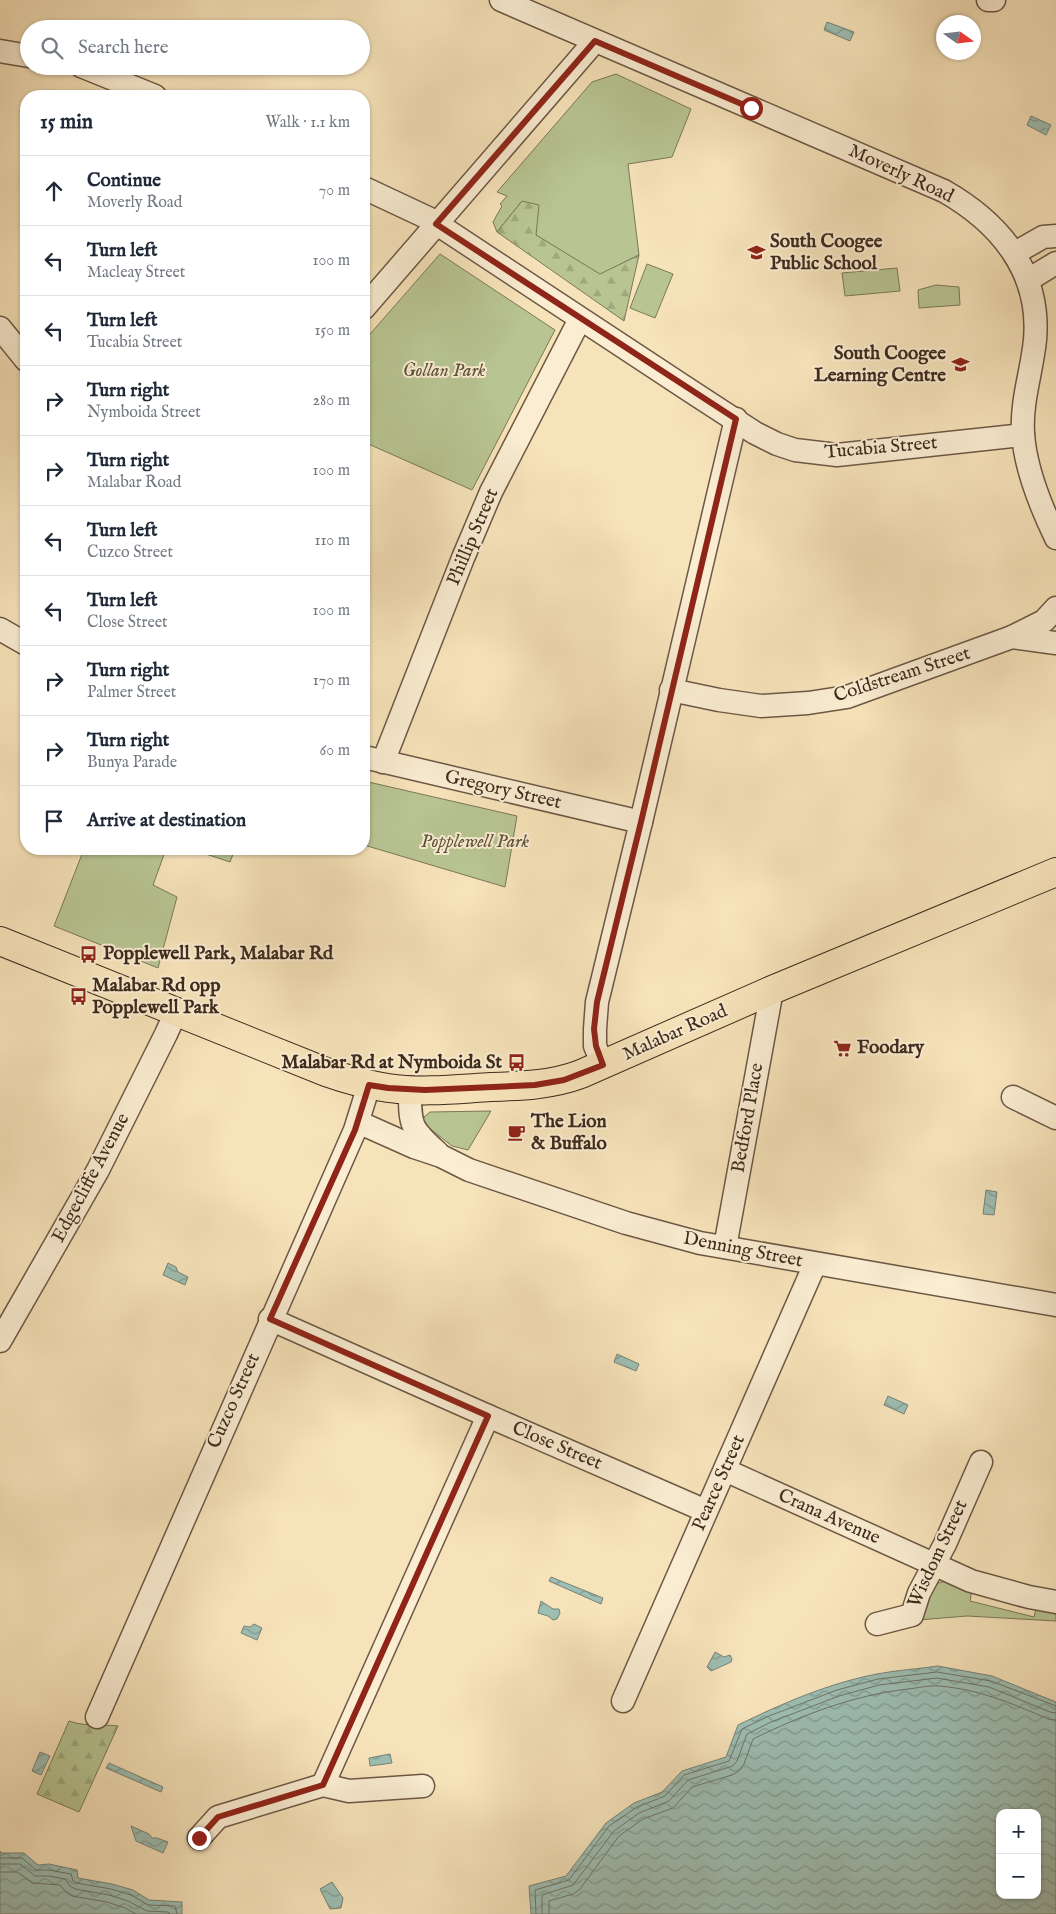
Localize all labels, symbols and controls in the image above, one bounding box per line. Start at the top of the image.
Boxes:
north arrow [936,15,981,60]
search box [20,20,370,75]
icon: search [38,34,66,62]
text: Search here [78,36,169,60]
route start [740,97,763,120]
text: 15 min [40,109,93,136]
text: Walk · 1.1 km [266,113,350,133]
street label: Moverly Road [845,139,958,209]
text: Continue [87,169,161,193]
icon: ahead [40,177,68,205]
text: 70 m [319,181,350,201]
text: Moverly Road [87,193,182,213]
place label: South Coogee Public School [770,230,883,276]
text: Turn left [87,239,158,263]
school or university icon: South Coogee Public School [746,243,766,263]
icon: left [40,247,68,275]
text: 100 m [313,251,350,271]
text: Macleay Street [87,263,185,283]
text: Turn left [87,309,158,333]
icon: left [40,317,68,345]
text: 150 m [315,321,350,341]
text: Tucabia Street [87,333,182,353]
place label: South Coogee Learning Centre [814,342,946,388]
school or university icon: South Coogee Learning Centre [950,355,970,375]
park label: Gollan Park [403,359,486,383]
text: Turn right [87,379,169,403]
icon: right [40,387,68,415]
text: 280 m [313,391,350,411]
text: Nymboida Street [87,403,201,423]
street label: Tucabia Street [824,431,939,465]
text: Turn right [87,449,169,473]
icon: right [40,457,68,485]
text: 100 m [313,461,350,481]
text: Malabar Road [87,473,181,493]
street label: Phillip Street [442,484,504,589]
text: Turn left [87,519,158,543]
icon: left [40,527,68,555]
text: 110 m [314,531,350,551]
text: Cuzco Street [87,543,173,563]
text: Turn left [87,589,158,613]
icon: left [40,597,68,625]
text: 100 m [313,601,350,621]
text: Close Street [87,613,168,633]
street label: Coldstream Street [831,641,974,708]
text: Turn right [87,659,169,683]
icon: right [40,667,68,695]
text: 170 m [313,671,350,691]
text: Palmer Street [87,683,176,703]
text: Turn right [87,729,169,753]
icon: right [40,737,68,765]
text: 60 m [320,741,350,761]
text: Bunya Parade [87,753,177,773]
street label: Gregory Street [442,765,564,815]
icon: arrive [40,807,68,835]
text: Arrive at destination [87,809,246,833]
park label: Popplewell Park [421,830,530,854]
place label: Popplewell Park, Malabar Rd [103,942,334,966]
bus stop icon: Popplewell Park, Malabar Rd [79,944,99,964]
place label: Malabar Rd opp Popplewell Park [92,974,221,1020]
bus stop icon: Malabar Rd opp Popplewell Park [68,987,88,1007]
street label: Malabar Road [619,999,732,1067]
place label: Foodary [857,1036,925,1060]
supermarket icon: Foodary [833,1038,853,1058]
place label: Malabar Rd at Nymboida St [281,1051,502,1075]
bus stop icon: Malabar Rd at Nymboida St [506,1053,526,1073]
street label: Bedford Place [727,1061,769,1175]
street label: Edgecliffe Avenue [47,1109,135,1247]
place label: The Lion & Buffalo [530,1110,607,1156]
cafe icon: The Lion & Buffalo [507,1123,527,1143]
street label: Denning Street [681,1227,805,1273]
street label: Cuzco Street [202,1349,266,1452]
street label: Close Street [508,1416,606,1476]
street label: Pearce Street [687,1431,751,1535]
street label: Crana Avenue [774,1484,884,1550]
street label: Wisdom Street [903,1496,974,1612]
map controls [996,1809,1041,1899]
button: + [996,1809,1041,1854]
route end [188,1827,211,1850]
button: − [996,1854,1041,1899]

